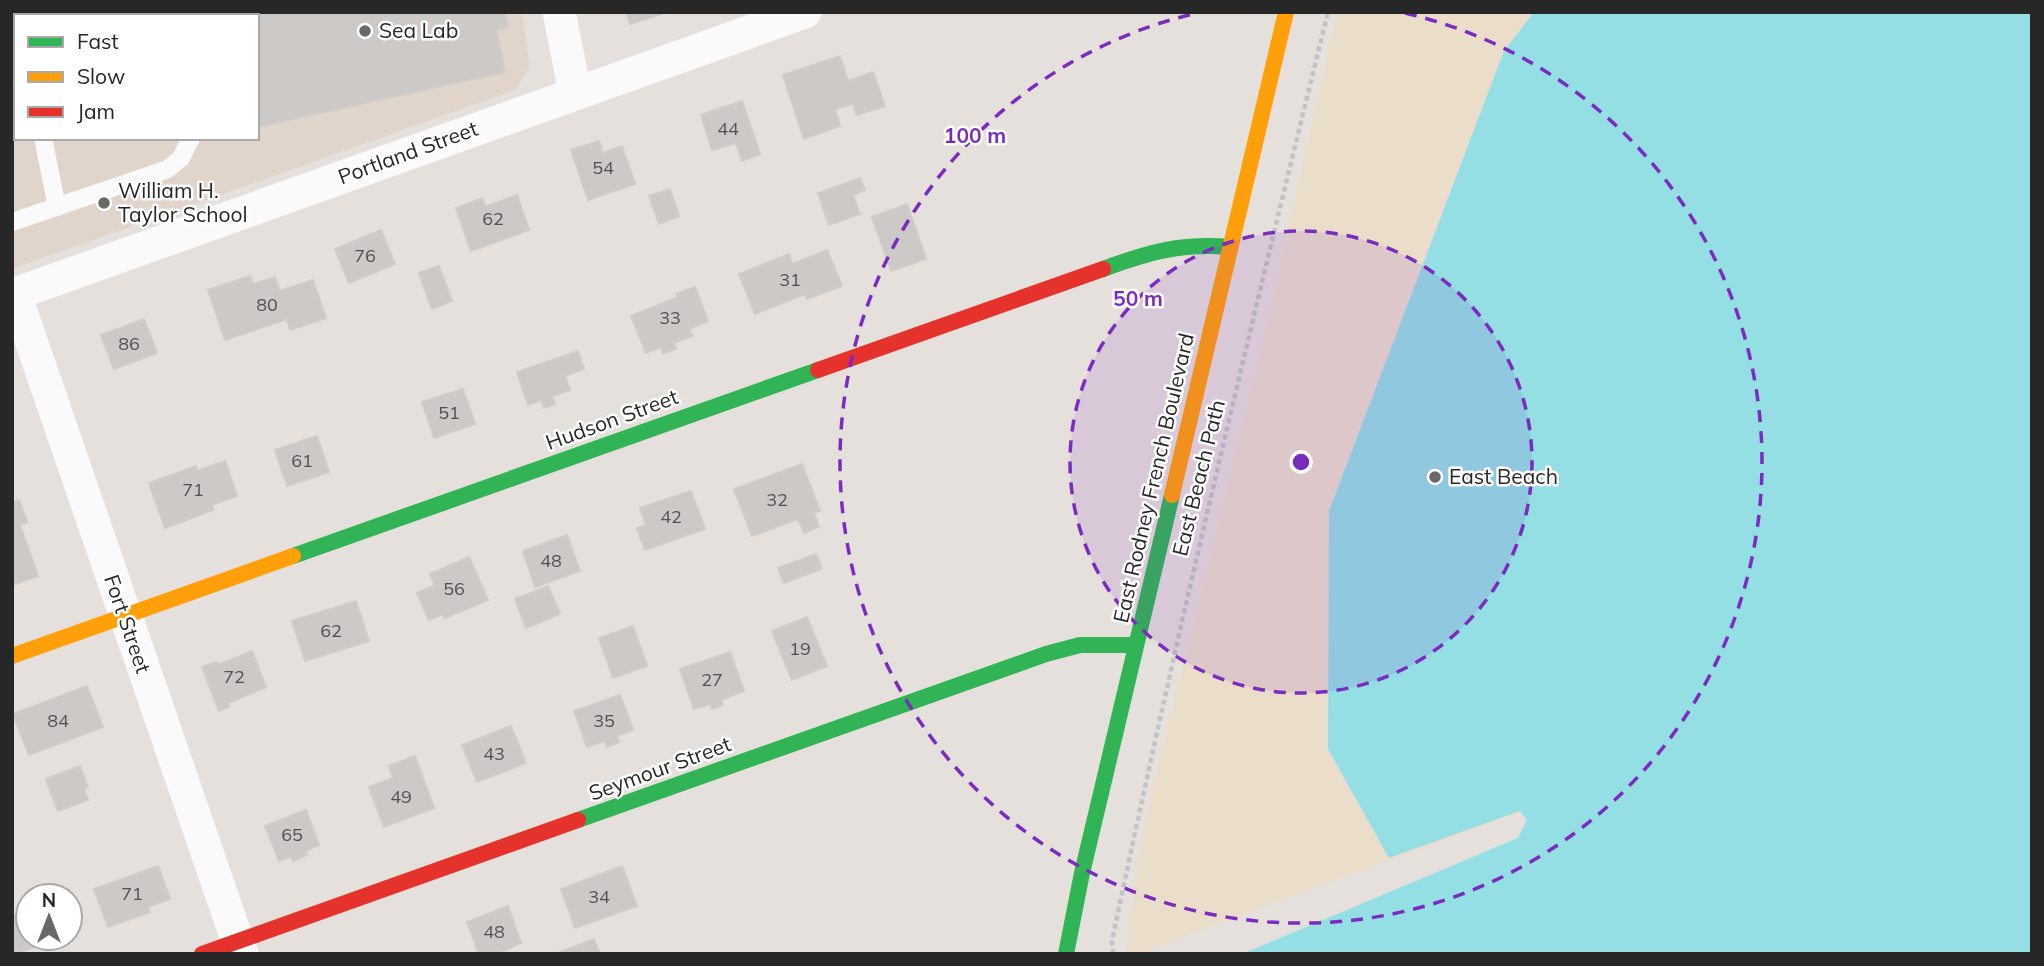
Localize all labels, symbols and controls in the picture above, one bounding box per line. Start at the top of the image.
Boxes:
legend [14,14,259,140]
place label: Sea Lab [379,17,458,43]
marker: Sea Lab [357,23,373,39]
text: Fast [77,28,119,54]
text: Slow [77,63,125,89]
text: Jam [77,98,115,124]
street label: Portland Street [334,115,481,189]
house number: 44 [717,117,739,140]
text: 100 m [944,122,1006,148]
house number: 54 [592,156,614,179]
place label: William H. Taylor School [118,177,248,227]
marker: William H. Taylor School [96,195,112,211]
house number: 62 [482,207,504,230]
house number: 76 [354,244,376,267]
house number: 31 [779,268,801,291]
text: 50 m [1113,285,1163,311]
house number: 80 [256,293,278,316]
house number: 33 [659,306,681,329]
street label: East Rodney French Boulevard [1107,330,1199,625]
house number: 86 [118,332,140,355]
street label: Hudson Street [542,383,681,455]
street label: East Beach Path [1166,397,1230,558]
house number: 51 [438,401,460,424]
house number: 61 [291,449,313,472]
centre of rings [1289,450,1313,474]
place label: East Beach [1449,463,1558,489]
marker: East Beach [1427,469,1443,485]
house number: 71 [182,478,204,501]
house number: 32 [766,488,788,511]
house number: 42 [660,505,682,528]
house number: 48 [540,549,562,572]
street label: Fort Street [99,571,157,676]
house number: 56 [443,577,465,600]
house number: 62 [320,619,342,642]
house number: 19 [789,637,811,660]
house number: 72 [223,665,245,688]
house number: 27 [701,668,723,691]
house number: 84 [47,709,69,732]
house number: 35 [593,709,615,732]
street label: Seymour Street [585,730,734,806]
house number: 43 [483,742,505,765]
house number: 49 [390,785,412,808]
house number: 65 [281,823,303,846]
north arrow [14,882,84,952]
house number: 71 [121,882,143,905]
house number: 34 [588,885,610,908]
text: N [42,888,56,912]
house number: 48 [483,920,505,943]

